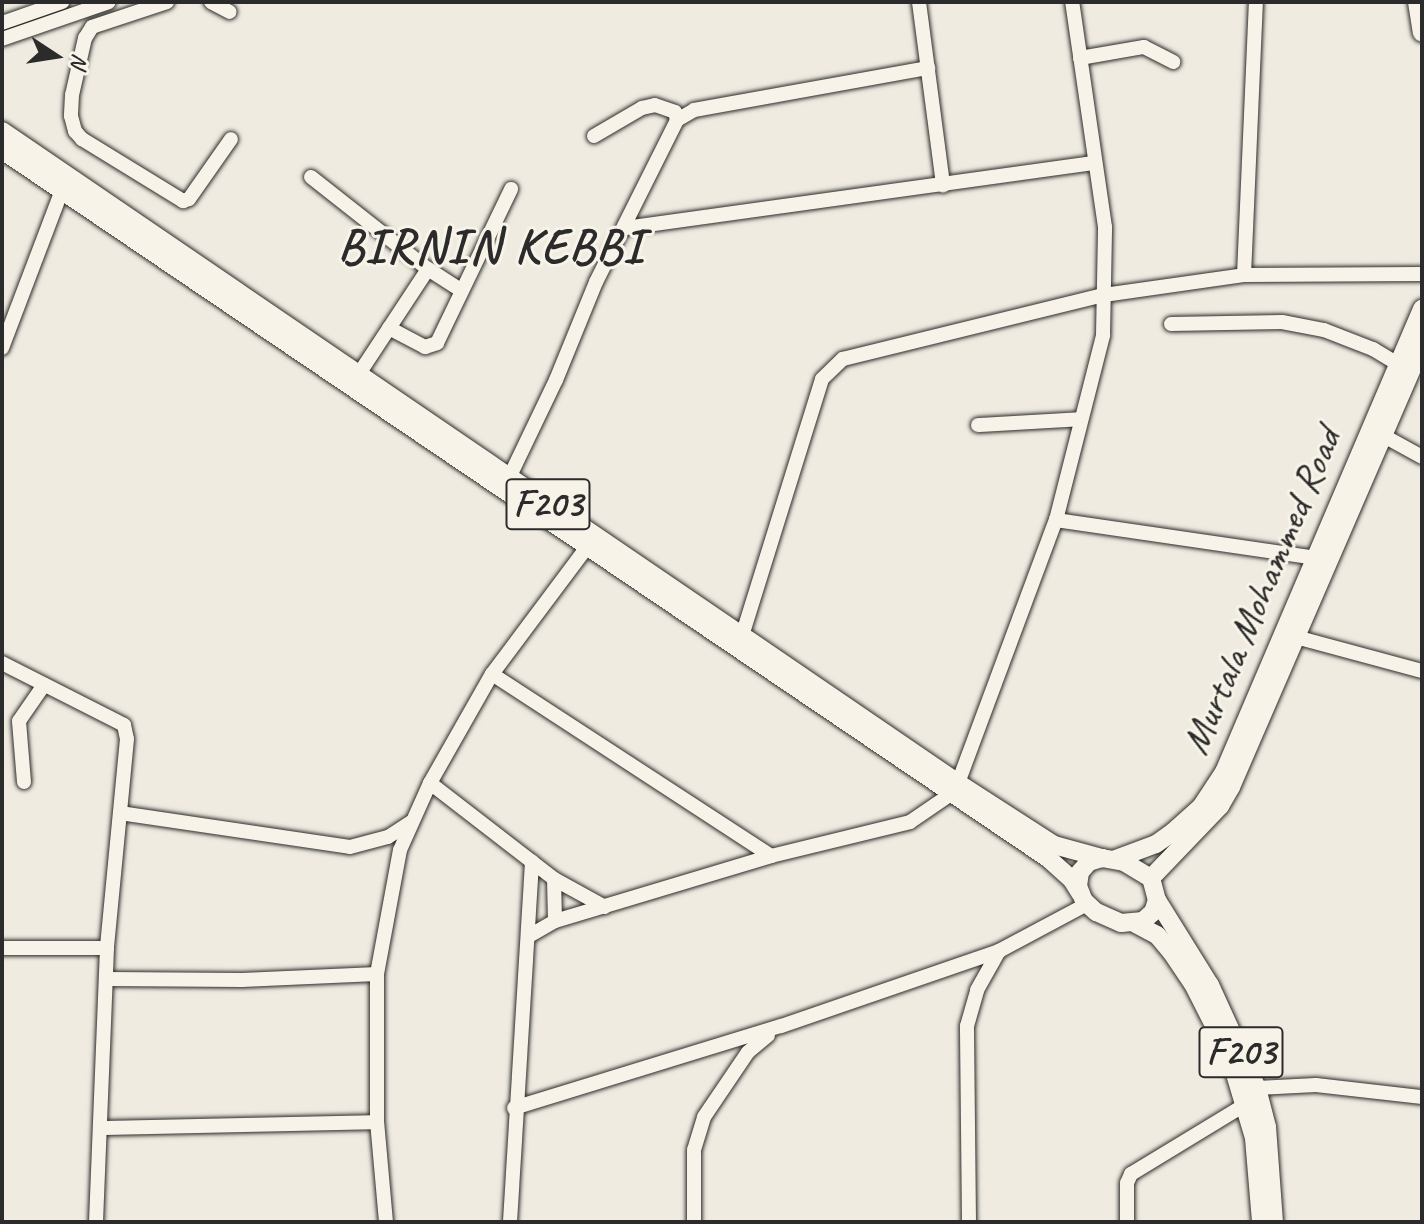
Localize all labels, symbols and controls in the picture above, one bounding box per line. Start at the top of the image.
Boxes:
north arrow [16,16,96,96]
text: N [64,51,95,71]
district label: BIRNIN KEBBI [341,218,641,276]
street label: Murtala Mohammed Road [1171,421,1351,761]
road number: F203 [504,470,592,538]
road number: F203 [1197,1018,1285,1086]

